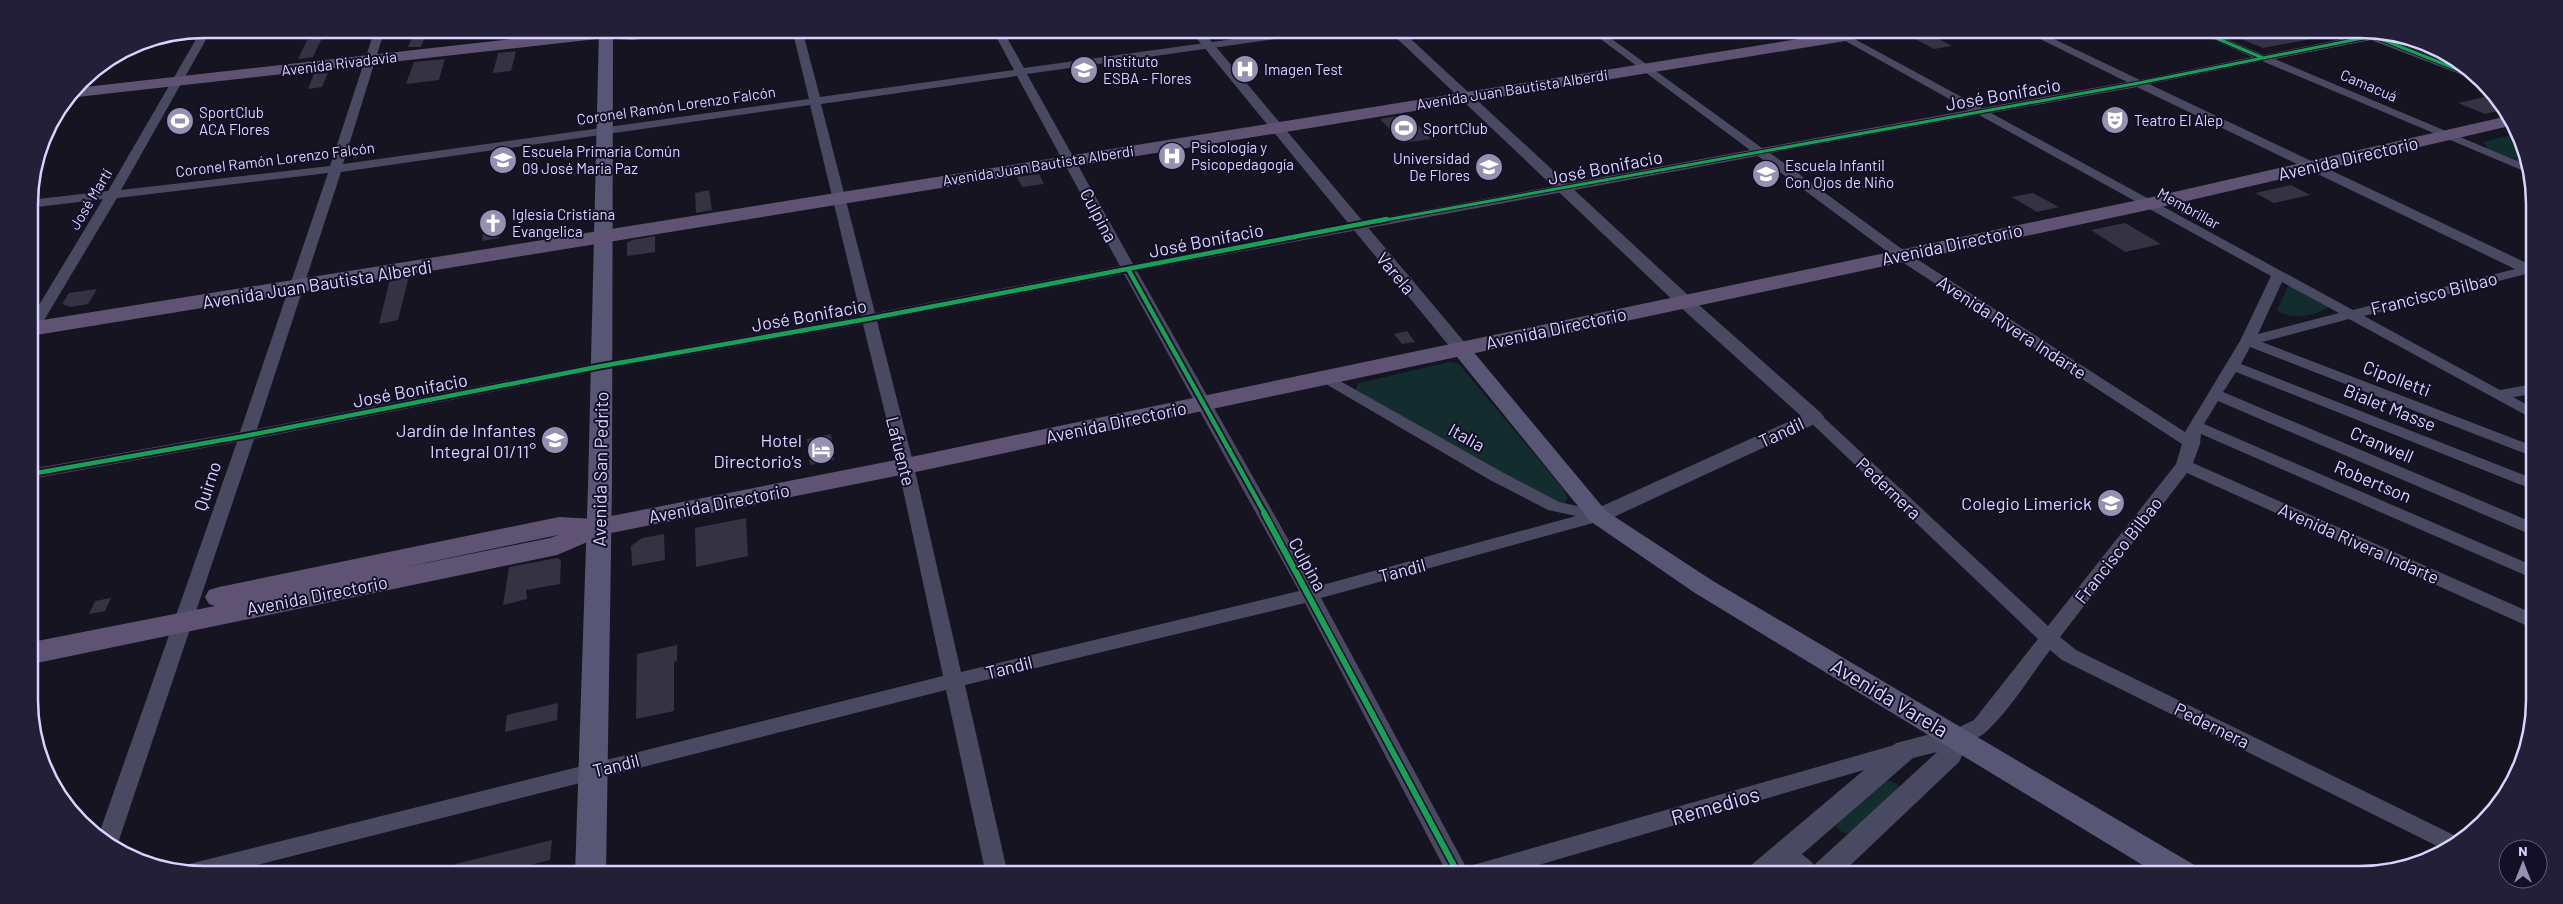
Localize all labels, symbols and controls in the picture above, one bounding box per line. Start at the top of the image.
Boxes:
street label: Avenida Rivadavia [280,47,398,79]
place label: Instituto ESBA - Flores [1103,52,1192,87]
hospital icon: Imagen Test [1230,54,1260,84]
school or university icon: Instituto ESBA - Flores [1069,55,1099,85]
place label: Imagen Test [1264,60,1343,78]
street label: Avenida Juan Bautista Alberdi [1415,65,1609,113]
street label: Camacuá [2338,65,2400,105]
street label: José Bonifacio [1944,73,2062,115]
street label: Coronel Ramón Lorenzo Falcón [575,82,777,128]
place label: SportClub ACA Flores [199,103,270,138]
theatre icon: Teatro El Alep [2100,105,2130,135]
sports icon: SportClub ACA Flores [165,106,195,136]
place label: Teatro El Alep [2134,111,2223,129]
sports icon: SportClub [1389,113,1419,143]
place label: SportClub [1423,119,1488,137]
street label: Avenida Directorio [2276,131,2420,185]
street label: Coronel Ramón Lorenzo Falcón [174,138,376,180]
place label: Psicología y Psicopedagogía [1191,138,1294,173]
street label: Avenida Juan Bautista Alberdi [941,141,1135,189]
hospital icon: Psicología y Psicopedagogía [1157,141,1187,171]
place label: Escuela Primaria Común 09 José Maria Paz [522,142,680,177]
school or university icon: Escuela Primaria Común 09 José Maria Paz [488,145,518,175]
street label: José Bonifacio [1546,145,1664,189]
place label: Universidad De Flores [1393,149,1470,184]
school or university icon: Universidad De Flores [1474,152,1504,182]
place label: Escuela Infantil Con Ojos de Niño [1785,156,1894,191]
school or university icon: Escuela Infantil Con Ojos de Niño [1751,159,1781,189]
street label: José Martí [65,165,115,233]
street label: Membrillar [2155,183,2224,233]
street label: Culpina [1076,184,1122,246]
place label: Iglesia Cristiana Evangelica [512,205,615,240]
church icon: Iglesia Cristiana Evangelica [478,208,508,238]
street label: José Bonifacio [1147,218,1265,262]
street label: Avenida Directorio [1880,218,2024,270]
street label: Varela [1372,247,1420,299]
street label: Avenida Juan Bautista Alberdi [201,255,433,313]
street label: Francisco Bilbao [2369,267,2499,319]
street label: Avenida Rivera Indarte [1933,270,2091,384]
street label: José Bonifacio [750,294,868,336]
street label: Avenida Directorio [1484,302,1628,354]
street label: Cipolletti [2360,355,2434,401]
street label: José Bonifacio [351,368,469,412]
street label: Bialet Masse [2341,379,2439,435]
street label: Avenida San Pedrito [588,391,612,547]
street label: Avenida Directorio [1044,396,1188,448]
street label: Tandil [1755,412,1807,452]
street label: Lafuente [882,414,920,488]
street label: Italia [1445,418,1489,456]
place label: Jardín de Infantes Integral 01/11° [396,419,536,462]
street label: Cranwell [2347,421,2417,467]
school or university icon: Jardín de Infantes Integral 01/11° [540,425,570,455]
place label: Hotel Directorio's [713,429,802,472]
hotel icon: Hotel Directorio's [806,435,836,465]
street label: Pedernera [1852,452,1926,524]
street label: Robertson [2331,455,2415,507]
street label: Quirno [189,459,225,513]
street label: Avenida Directorio [647,479,791,527]
school or university icon: Colegio Limerick [2096,488,2126,518]
place label: Colegio Limerick [1961,492,2092,514]
street label: Francisco Bilbao [2069,492,2167,608]
street label: Avenida Rivera Indarte [2275,498,2443,588]
street label: Culpina [1284,533,1332,595]
street label: Tandil [1376,553,1428,587]
street label: Avenida Directorio [245,571,389,619]
street label: Tandil [983,651,1035,683]
street label: Avenida Varela [1827,652,1953,742]
street label: Pedernera [2171,697,2253,753]
street label: Tandil [590,749,642,781]
street label: Remedios [1668,780,1762,830]
north arrow [2498,839,2548,889]
text: N [2518,842,2528,859]

